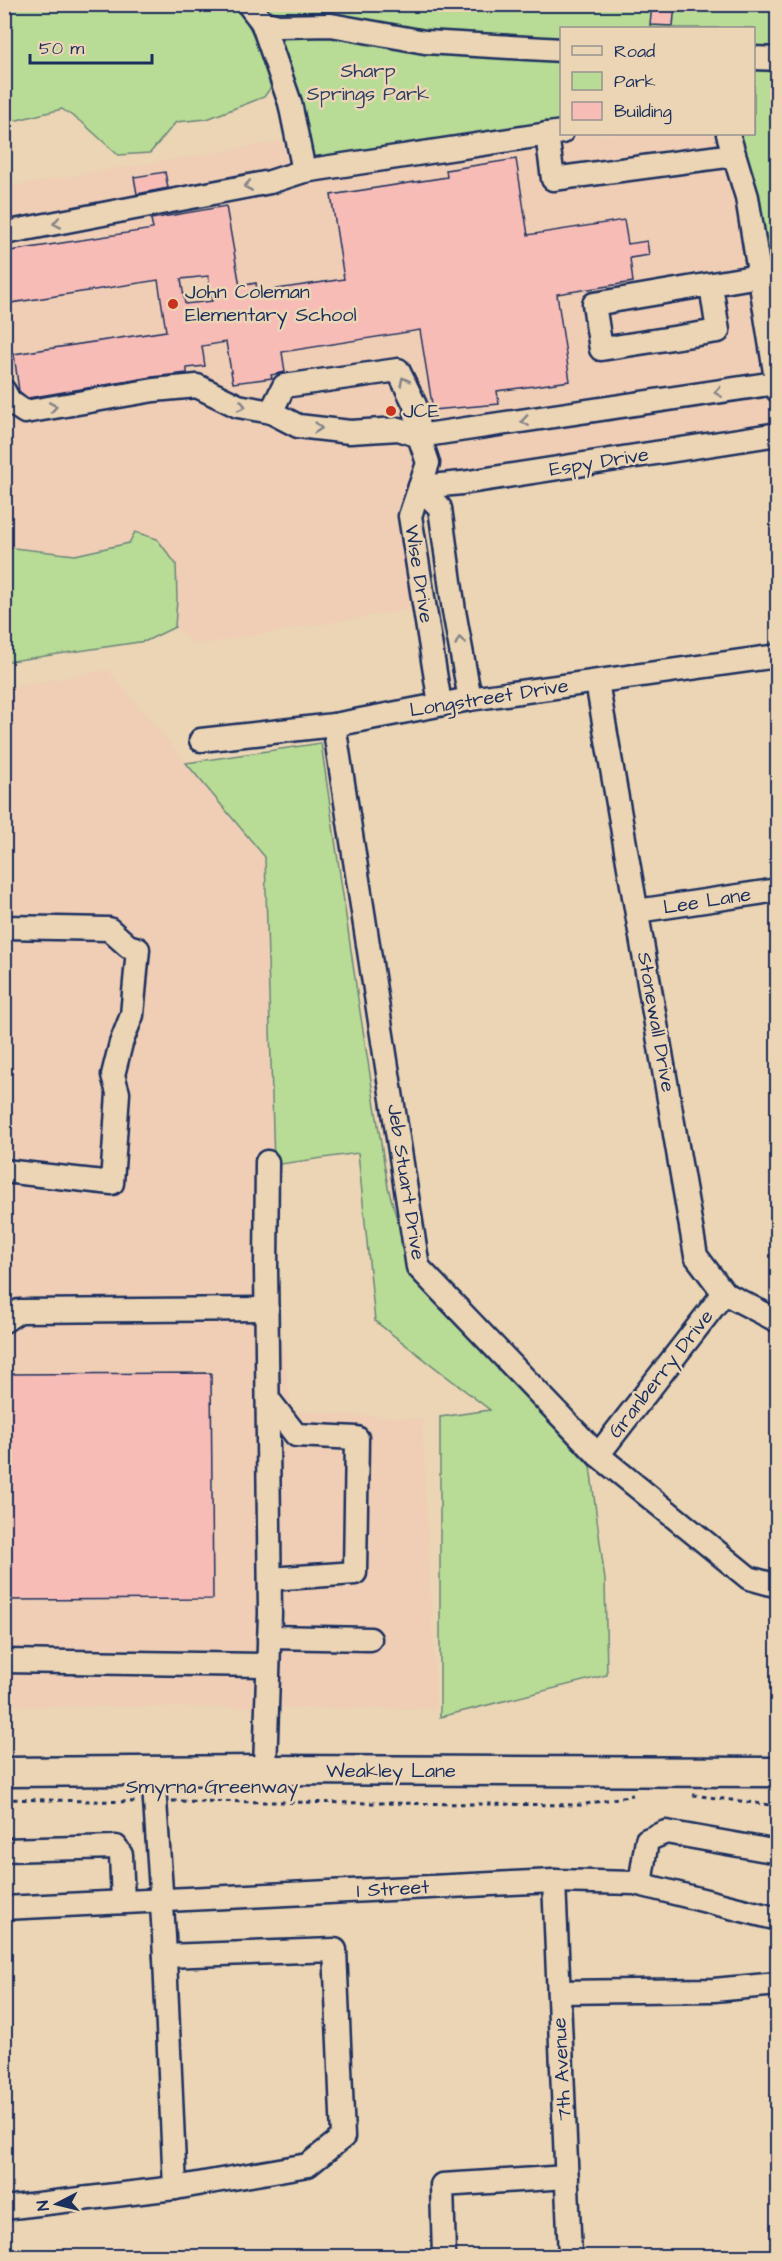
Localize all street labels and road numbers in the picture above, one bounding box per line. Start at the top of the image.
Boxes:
street label: Espy Drive [547,440,651,485]
street label: Wise Drive [397,523,441,625]
street label: Longstreet Drive [408,672,571,725]
street label: Lee Lane [661,880,753,922]
street label: Stonewall Drive [630,950,682,1094]
street label: Jeb Stuart Drive [380,1102,432,1262]
street label: Granberry Drive [602,1304,721,1445]
street label: Weakley Lane [326,1757,456,1786]
street label: Smyrna Greenway [126,1773,298,1802]
street label: I Street [356,1873,430,1905]
street label: 7th Avenue [545,2017,579,2121]

